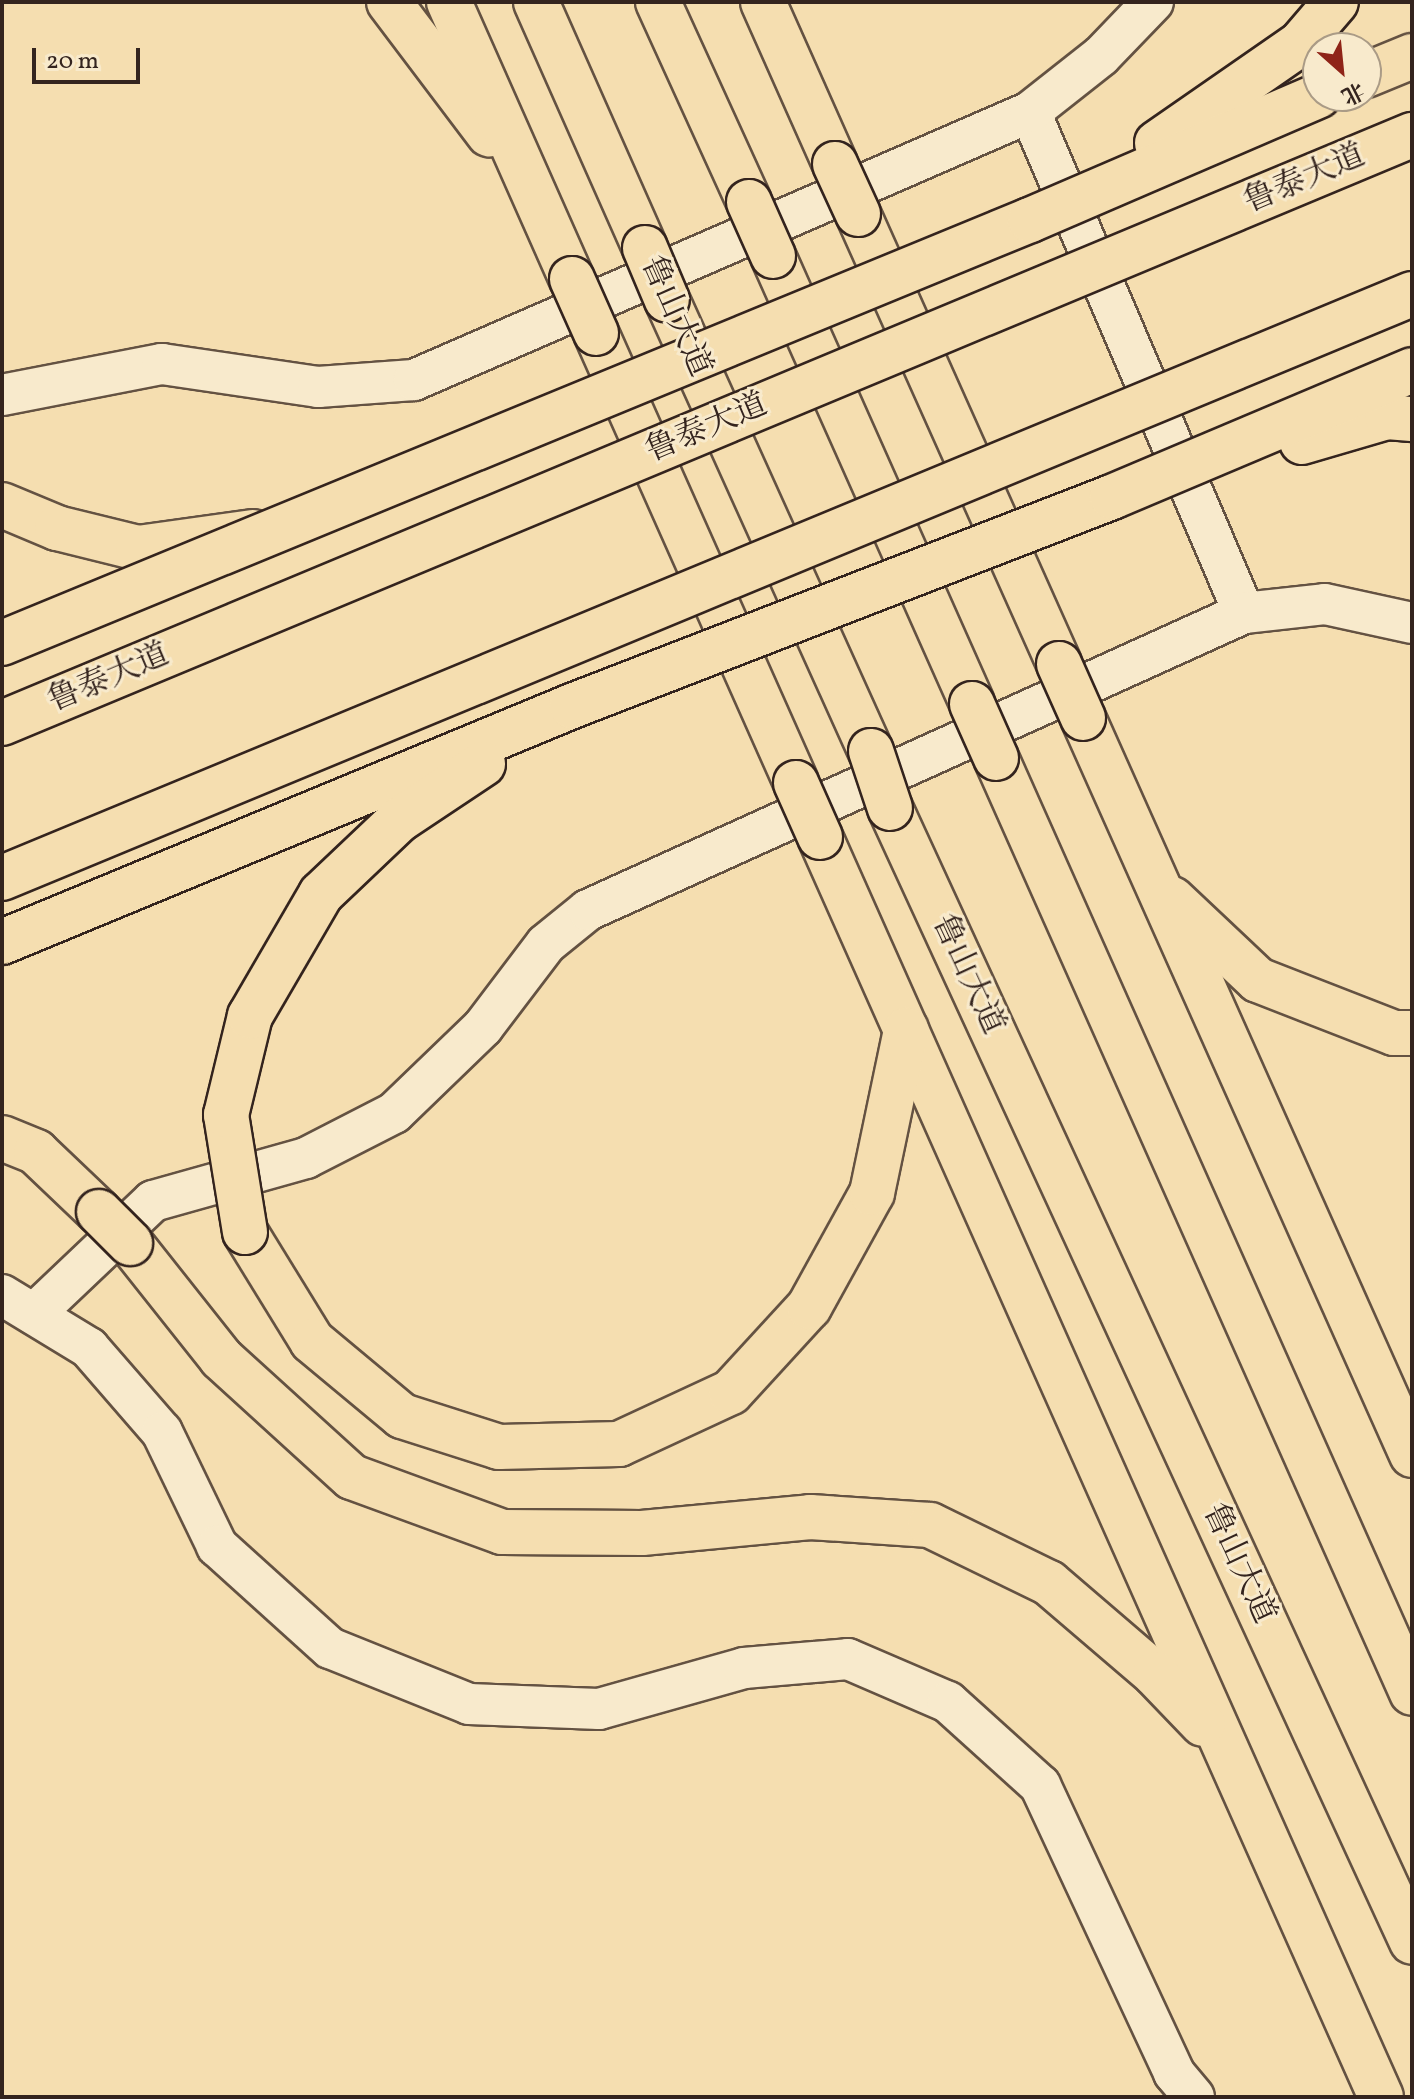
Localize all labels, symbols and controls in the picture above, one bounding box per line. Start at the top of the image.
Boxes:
scale bar [36,32,144,82]
north arrow [1302,32,1382,112]
text: 20 m [46,45,99,79]
text: 北 [1335,73,1369,111]
street label: 鲁泰大道 [1239,137,1371,223]
street label: 鲁山大道 [631,251,719,383]
street label: 鲁泰大道 [641,386,773,472]
street label: 鲁泰大道 [43,636,175,722]
street label: 鲁山大道 [923,909,1011,1041]
street label: 鲁山大道 [1194,1498,1282,1630]

